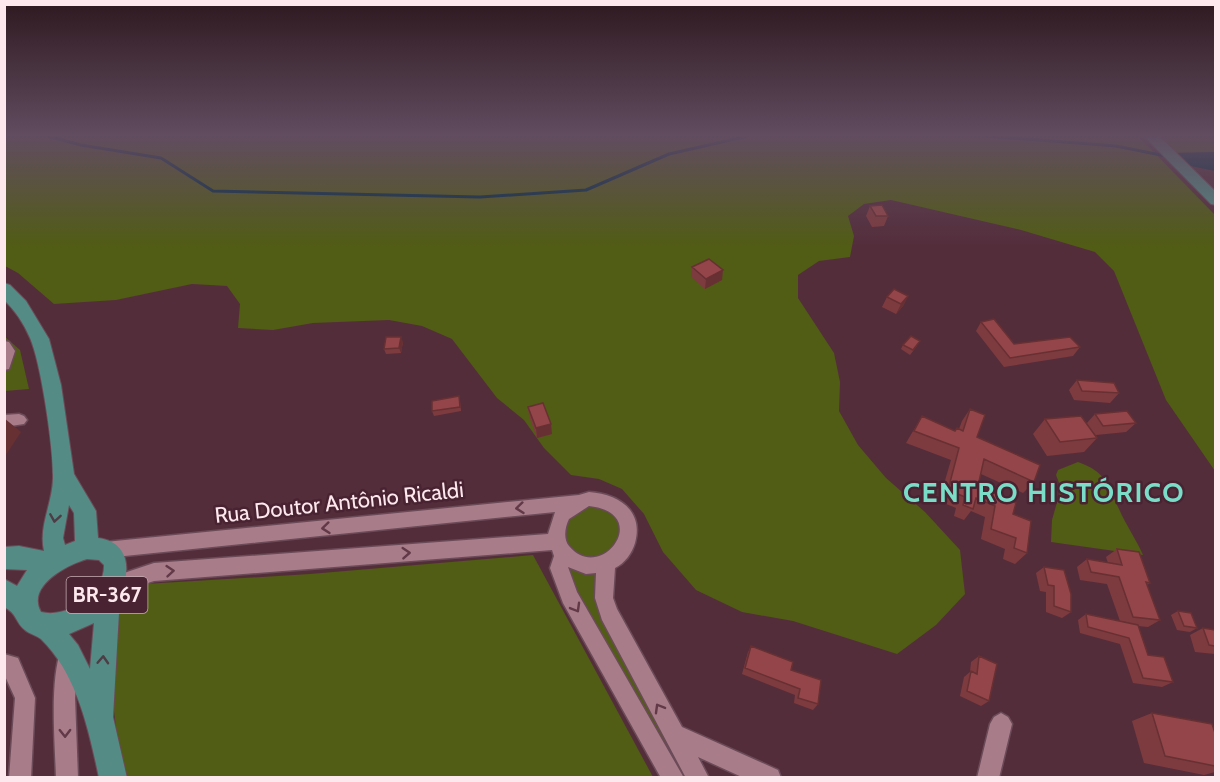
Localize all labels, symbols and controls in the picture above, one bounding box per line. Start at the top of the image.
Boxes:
district label: CENTRO HISTÓRICO [903,475,1185,509]
street label: Rua Doutor Antônio Ricaldi [213,476,465,529]
one-way arrow [515,501,524,514]
one-way arrow [50,513,62,522]
one-way arrow [321,521,330,534]
one-way arrow [401,547,410,560]
one-way arrow [165,565,174,578]
road number: BR-367 [66,577,148,613]
one-way arrow [569,601,580,612]
one-way arrow [97,656,110,665]
one-way arrow [655,704,666,714]
one-way arrow [59,728,72,737]

